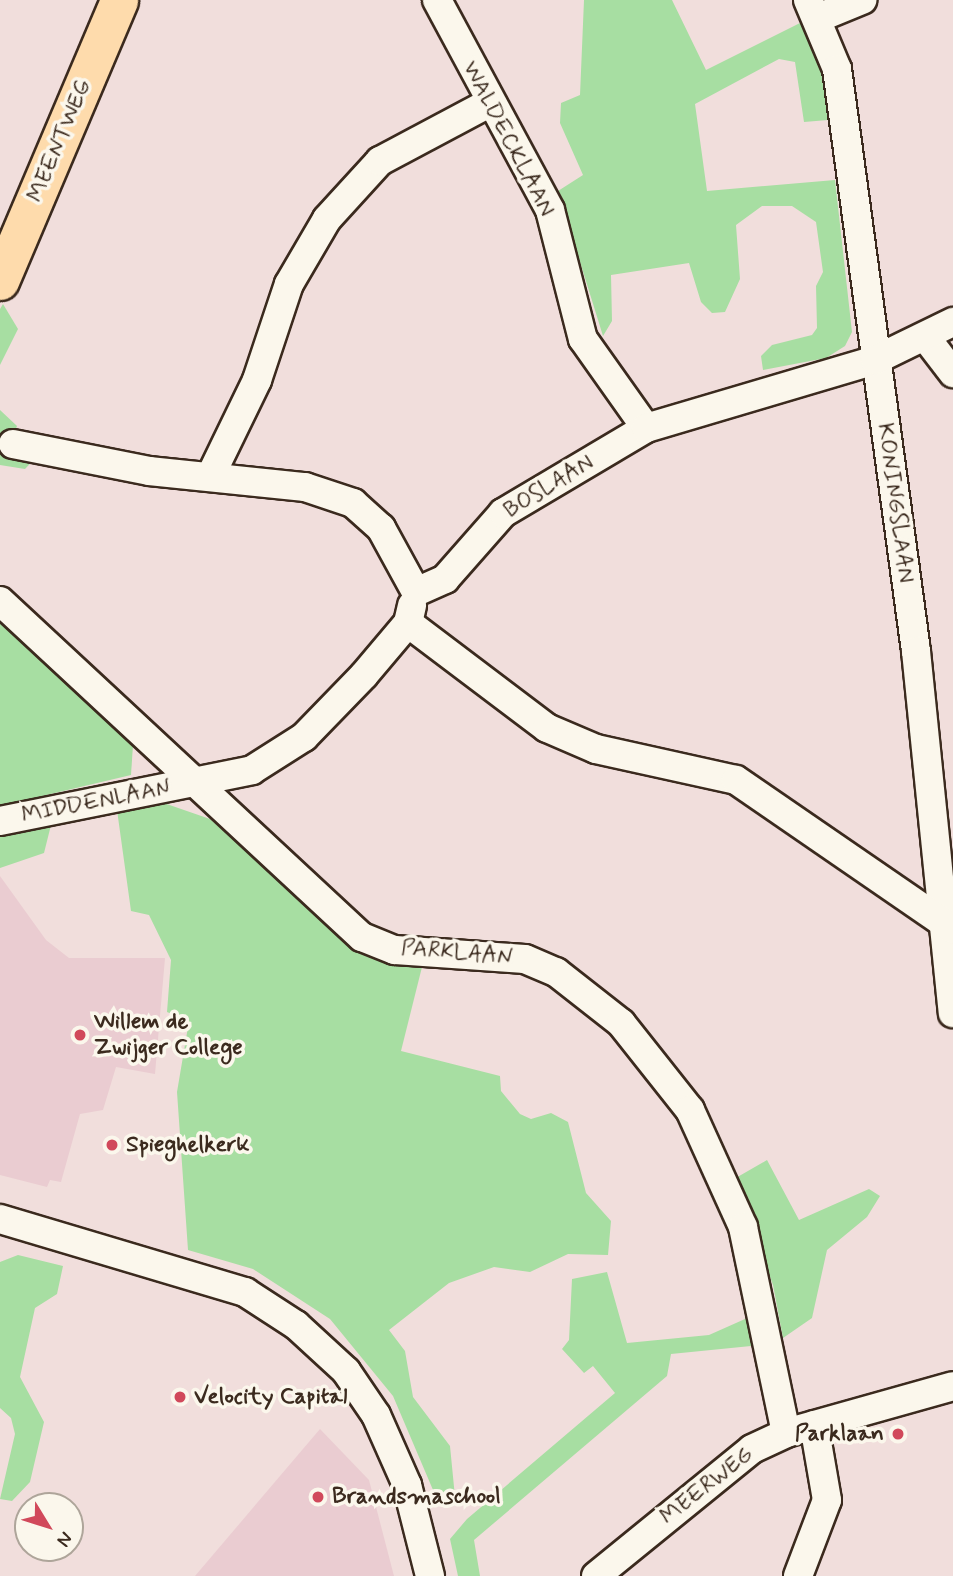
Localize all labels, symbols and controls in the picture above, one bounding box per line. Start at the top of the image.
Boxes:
street label: WALDECKLAAN [455,57,561,221]
street label: MEENTWEG [22,76,98,206]
street label: KONINGSLAAN [870,421,920,585]
street label: BOSLAAN [499,449,599,525]
street label: MIDDENLAAN [19,774,173,830]
street label: PARKLAAN [400,934,514,972]
place label: Willem de Zwijger College [94,1008,242,1062]
marker: Willem de Zwijger College [72,1027,88,1043]
place label: Spieghelkerk [126,1131,249,1159]
marker: Spieghelkerk [104,1137,120,1153]
place label: Velocity Capital [194,1383,353,1411]
marker: Velocity Capital [172,1389,188,1405]
place label: Parklaan [795,1420,884,1448]
marker: Parklaan [890,1426,906,1442]
street label: MEERWEG [655,1441,759,1531]
place label: Brandsmaschool [332,1483,501,1511]
marker: Brandsmaschool [310,1489,326,1505]
north arrow [14,1492,84,1562]
text: N [51,1526,78,1552]

